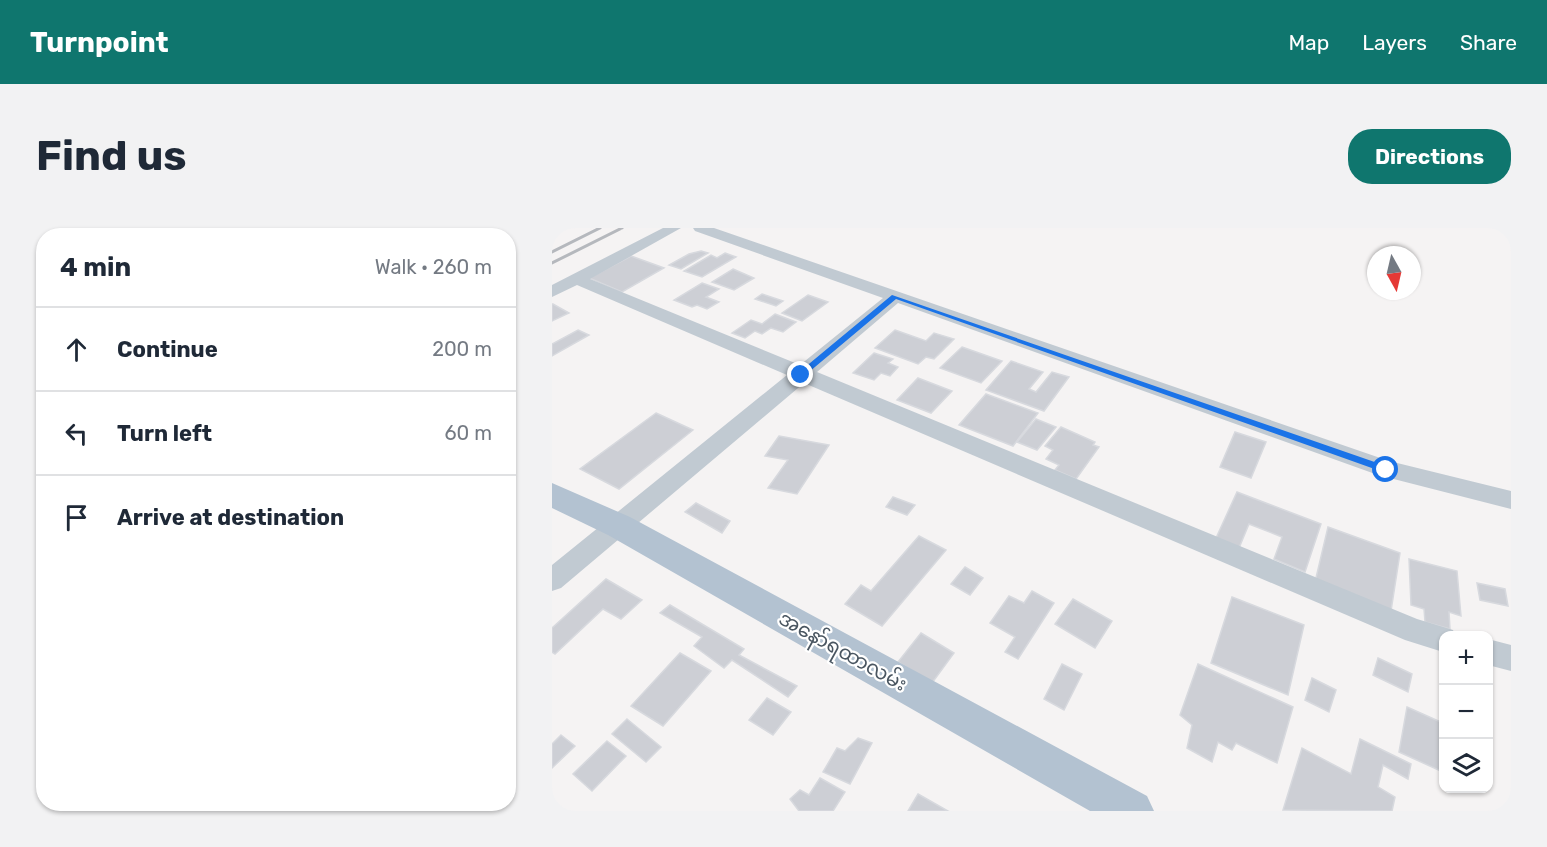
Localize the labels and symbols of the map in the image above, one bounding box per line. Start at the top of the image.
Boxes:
north arrow [1367,246,1421,300]
route end [787,361,813,387]
route start [1372,456,1398,482]
street label: အနော်ရထာလမ်း [773,604,912,700]

